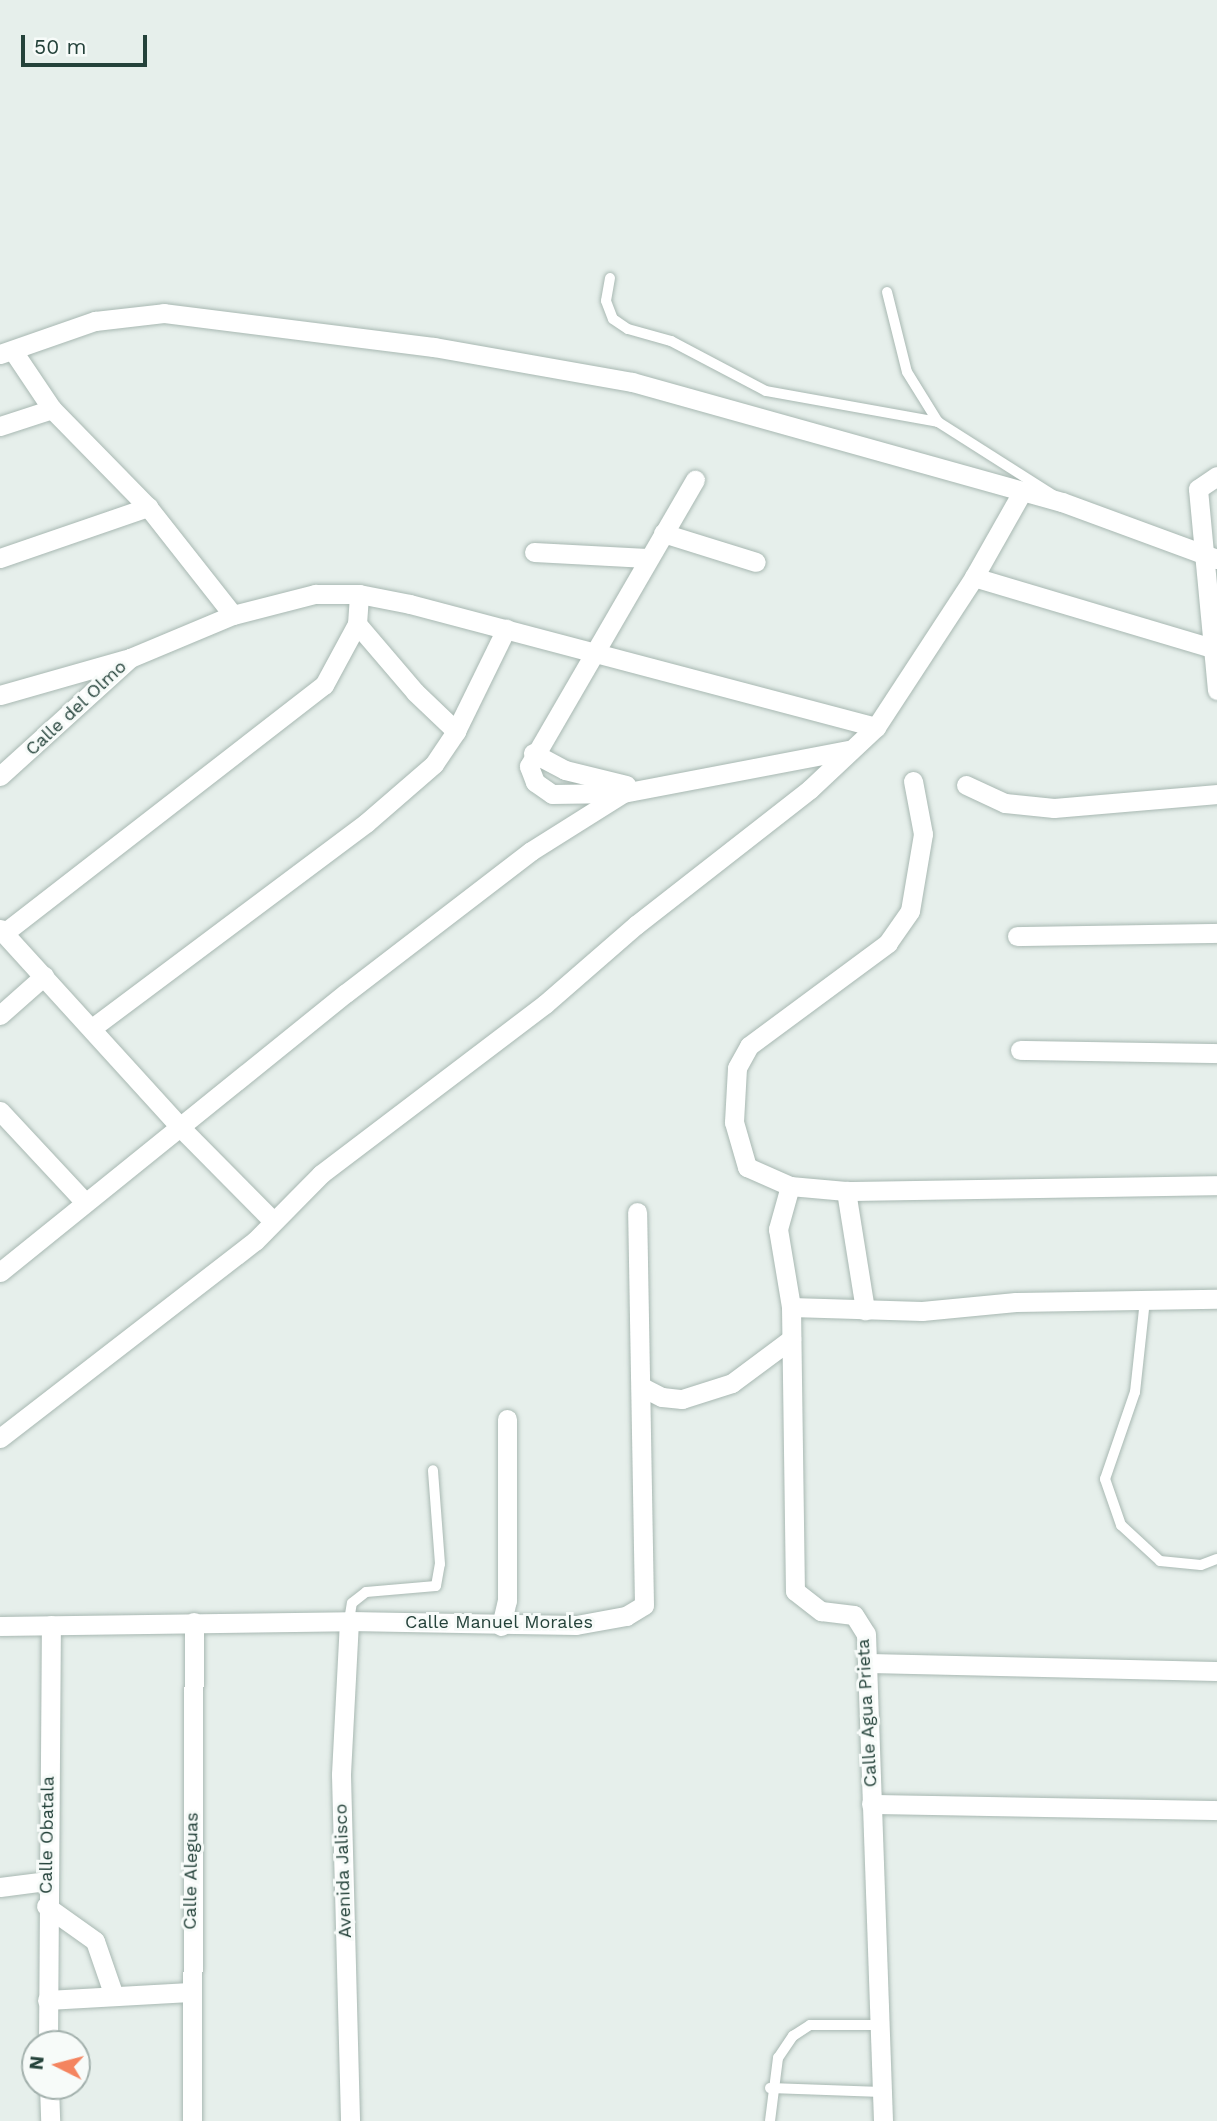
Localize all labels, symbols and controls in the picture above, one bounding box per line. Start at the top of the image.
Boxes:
scale bar [24,21,150,65]
text: 50 m [34,34,86,59]
street label: Calle del Olmo [21,656,131,760]
street label: Calle Manuel Morales [405,1611,593,1633]
street label: Calle Agua Prieta [852,1638,882,1788]
street label: Calle Obatala [35,1776,59,1894]
street label: Avenida Jalisco [330,1803,356,1939]
street label: Calle Aleguas [179,1812,203,1930]
north arrow [21,2030,91,2100]
text: N [24,2055,49,2071]

